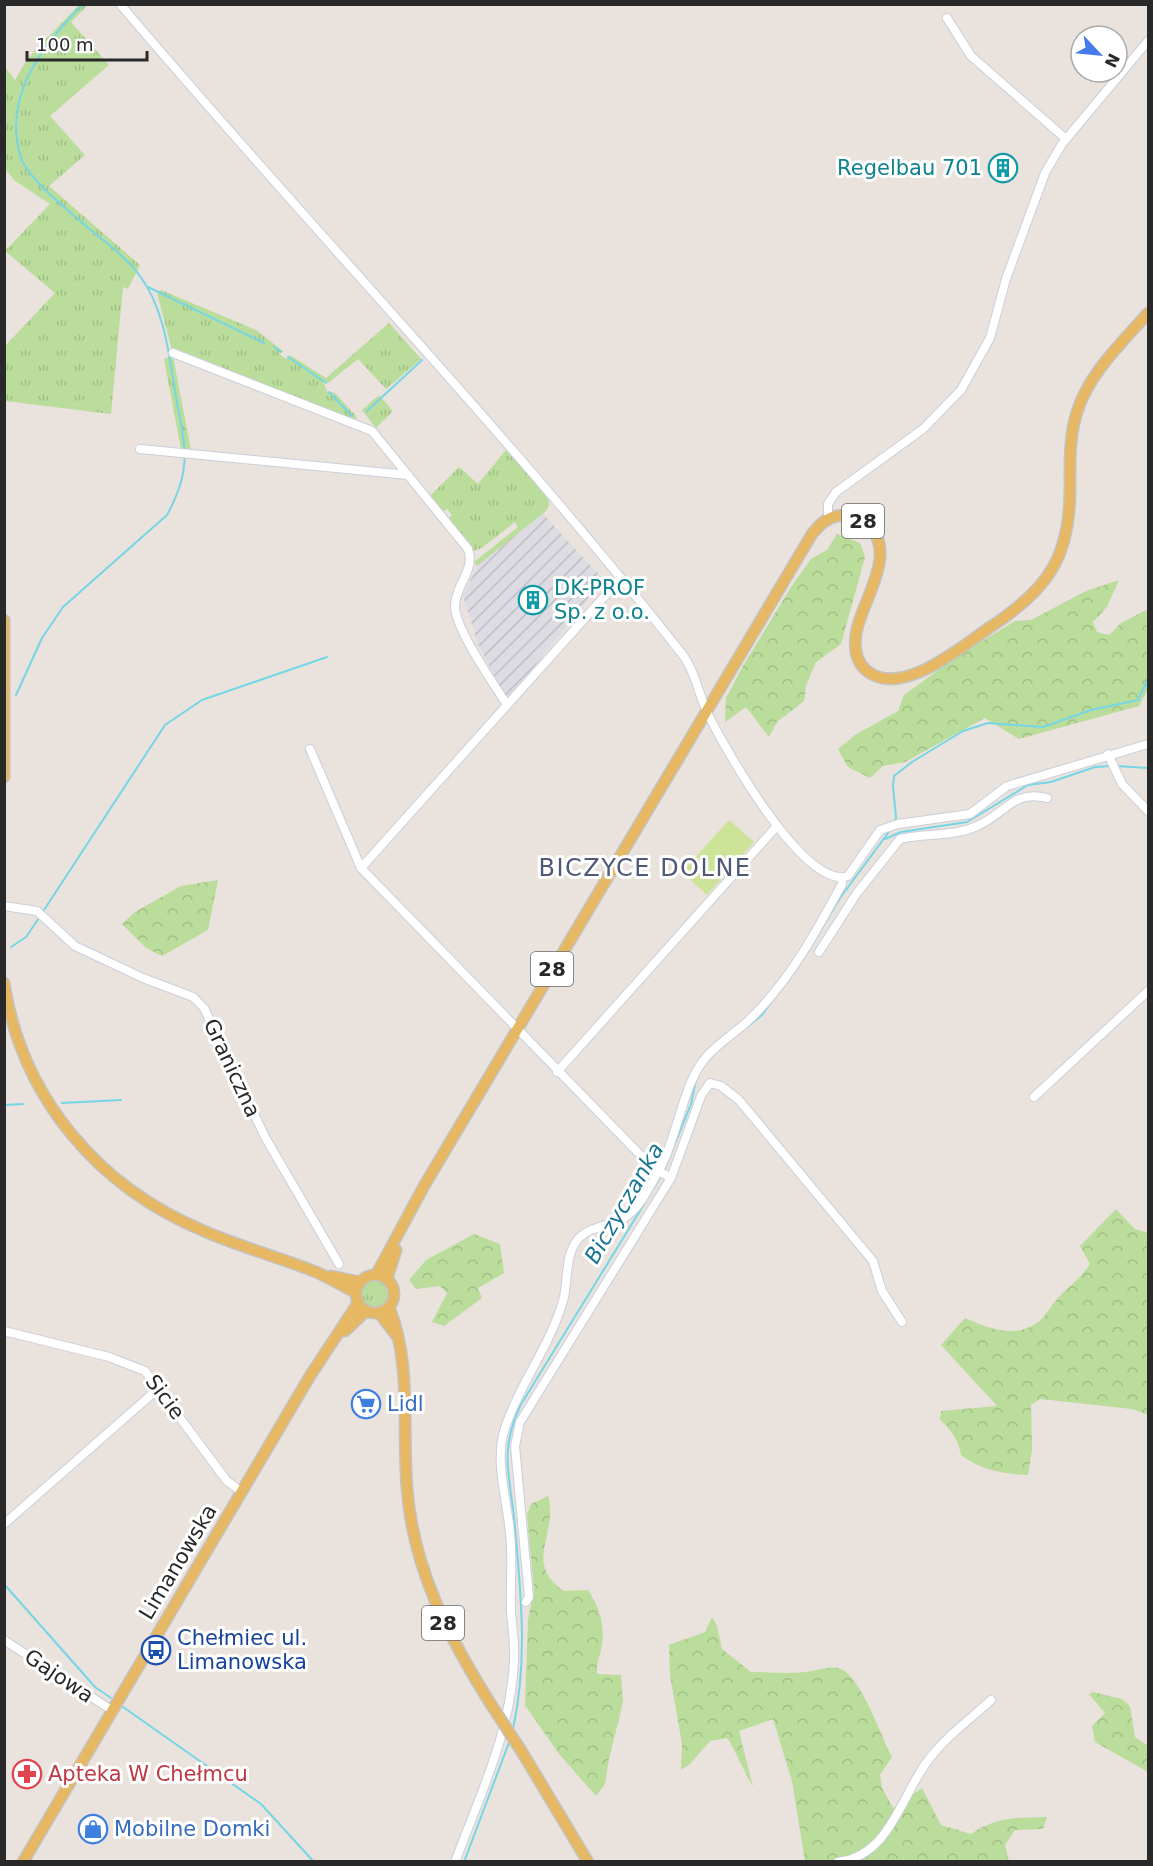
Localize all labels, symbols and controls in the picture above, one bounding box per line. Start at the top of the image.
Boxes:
scale bar [27,24,147,62]
north arrow [1069,24,1129,84]
text: 100 m [36,34,94,55]
text: N [1101,50,1124,71]
building icon: Regelbau 701 [987,152,1019,184]
place label: Regelbau 701 [837,156,982,180]
road number: 28 [842,504,884,538]
place label: DK-PROF Sp. z o.o. [554,576,650,624]
building icon: DK-PROF Sp. z o.o. [517,584,549,616]
district label: BICZYCE DOLNE [539,854,752,882]
road number: 28 [531,952,573,986]
street label: Graniczna [199,1015,265,1121]
water label: Biczyczanka [579,1138,669,1268]
street label: Sicie [141,1370,189,1424]
supermarket icon: Lidl [350,1388,382,1420]
place label: Lidl [387,1392,424,1416]
street label: Limanowska [134,1500,222,1624]
road number: 28 [422,1606,464,1640]
place label: Chełmiec ul. Limanowska [177,1626,307,1674]
bus stop icon: Chełmiec ul. Limanowska [140,1634,172,1666]
street label: Gajowa [20,1644,98,1708]
pharmacy icon: Apteka W Chełmcu [11,1758,43,1790]
place label: Apteka W Chełmcu [48,1762,248,1786]
shop icon: Mobilne Domki [77,1813,109,1845]
place label: Mobilne Domki [114,1817,270,1841]

